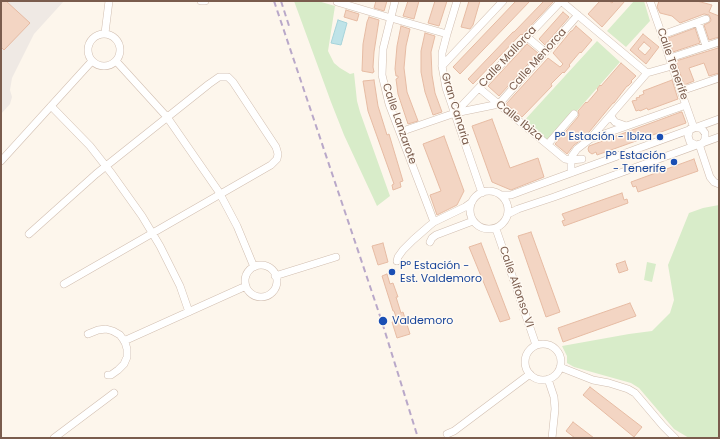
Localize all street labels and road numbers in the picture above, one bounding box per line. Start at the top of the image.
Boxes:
street label: Calle Mallorca [476,24,540,90]
street label: Calle Menorca [506,26,570,94]
street label: Calle Tenerife [654,26,690,102]
street label: Gran Canaria [438,71,472,147]
street label: Calle Lanzarote [379,82,419,166]
street label: Calle Ibiza [493,98,545,144]
street label: Calle Alfonso VI [496,245,536,329]

